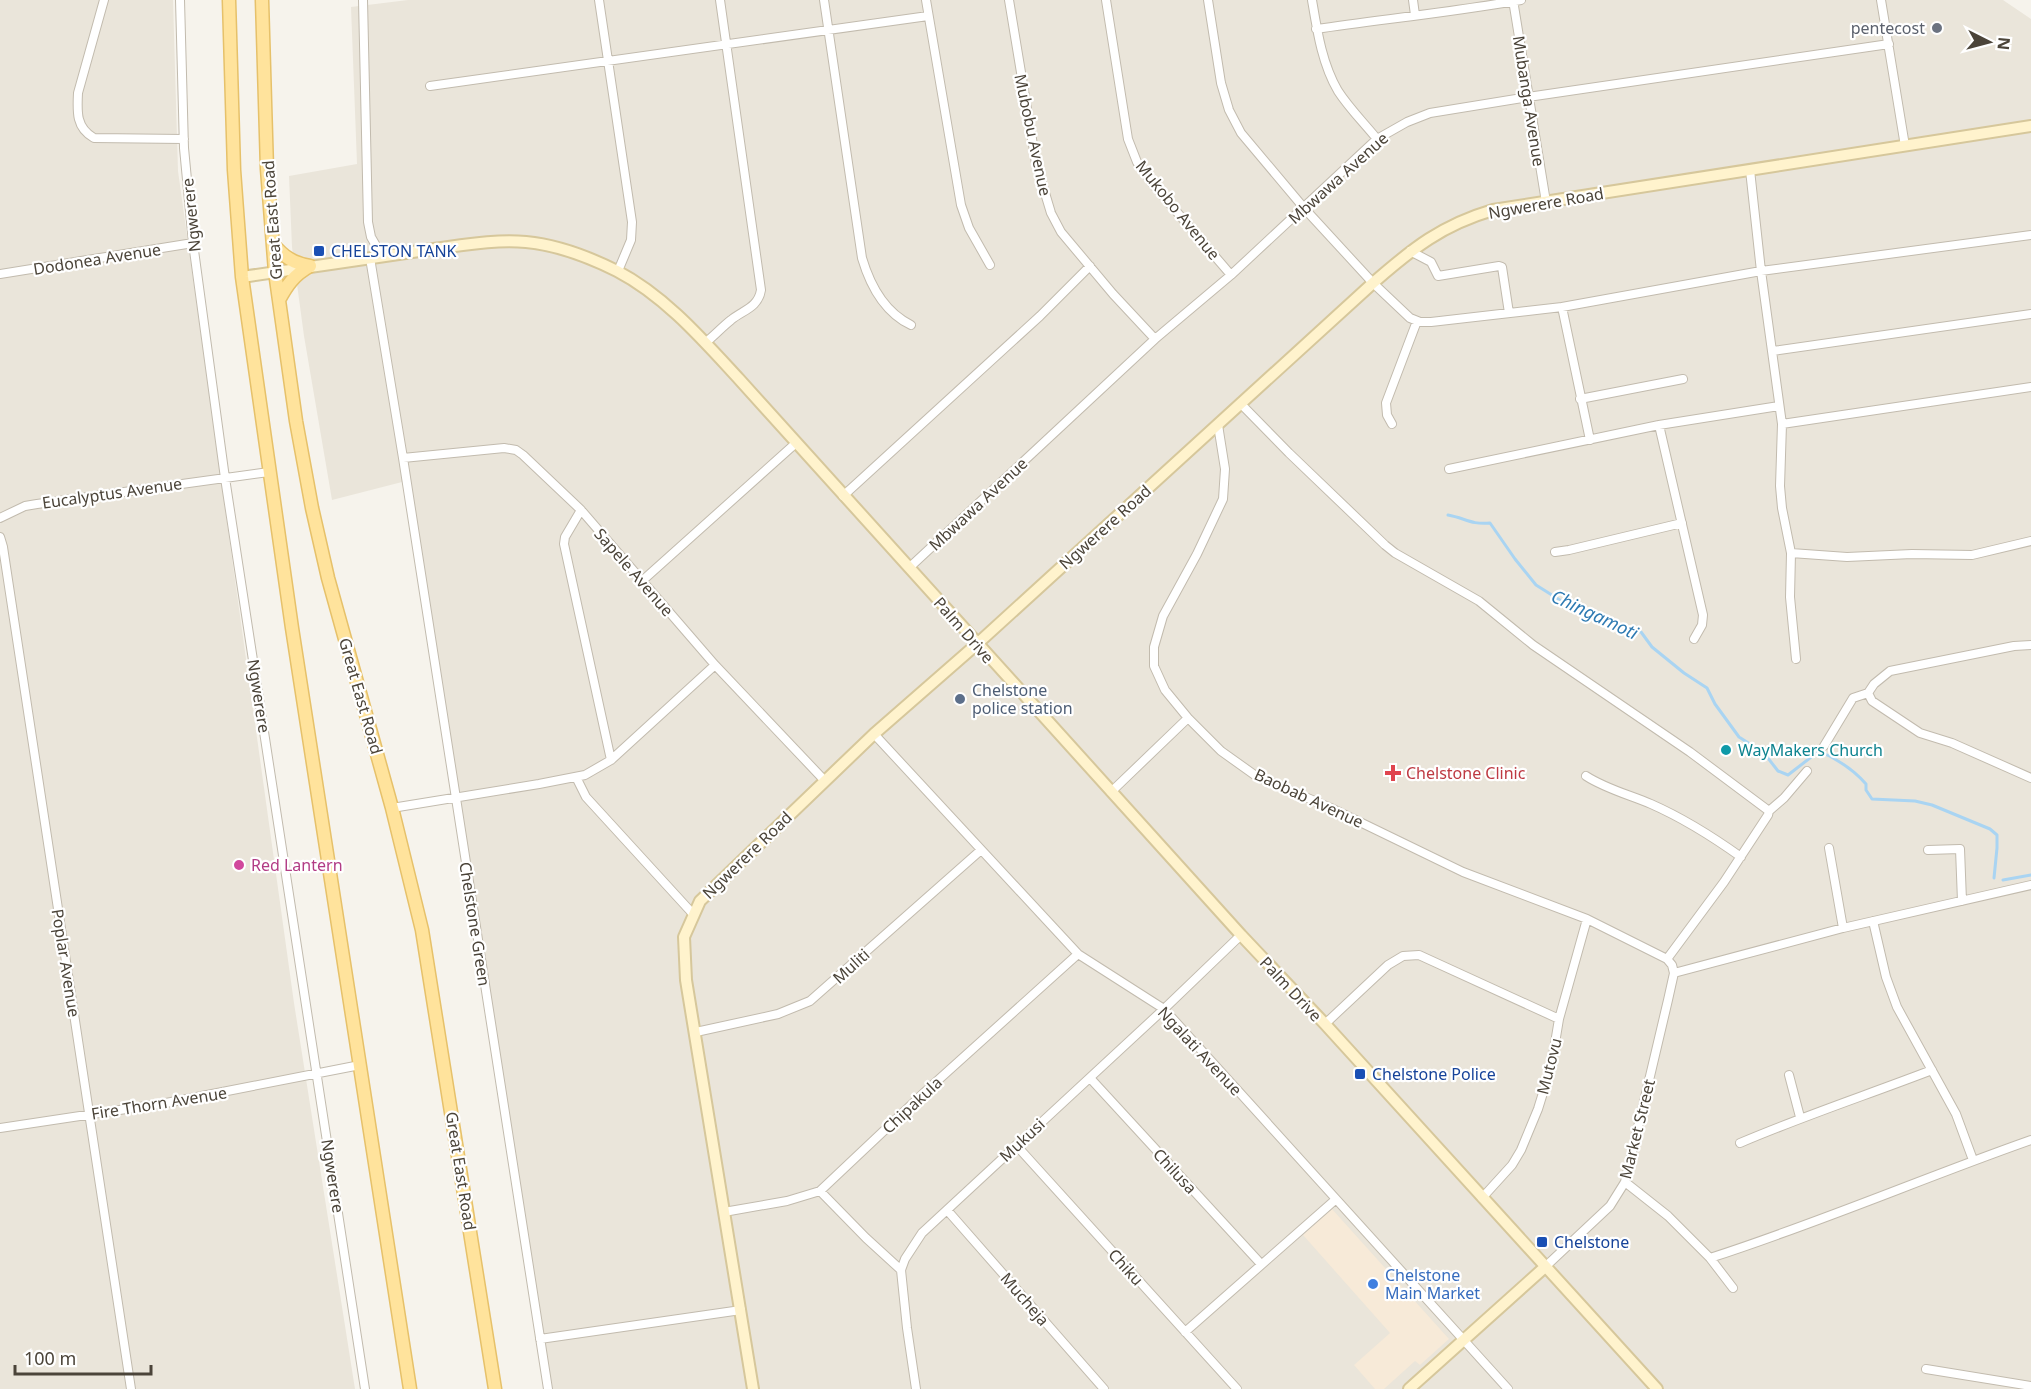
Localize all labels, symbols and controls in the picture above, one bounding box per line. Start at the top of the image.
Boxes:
north arrow [1959,12,2019,72]
place label: pentecost [1851,17,1925,39]
marker: pentecost [1930,21,1944,35]
street label: Mubanga Avenue [1508,34,1550,168]
text: N [1992,36,2016,51]
street label: Mubobu Avenue [1009,72,1057,198]
street label: Mbwawa Avenue [1283,127,1393,229]
street label: Mukobo Avenue [1131,155,1225,265]
street label: Great East Road [257,159,287,281]
street label: Ngwerere [176,177,206,253]
street label: Ngwerere Road [1487,182,1605,224]
street label: Dodonea Avenue [32,238,162,280]
place label: CHELSTON TANK [331,240,457,262]
marker: CHELSTON TANK [312,244,326,258]
street label: Mbwawa Avenue [924,452,1032,556]
street label: Eucalyptus Avenue [41,472,183,514]
street label: Ngwerere Road [1054,480,1156,574]
street label: Sapele Avenue [590,523,678,621]
water label: Chingamoti [1548,583,1643,645]
street label: Palm Drive [929,592,999,668]
street label: Great East Road [334,635,388,757]
street label: Ngwerere [242,658,276,734]
place label: Chelstone police station [972,679,1073,719]
marker: Chelstone police station [953,692,967,706]
place label: WayMakers Church [1738,739,1883,761]
marker: WayMakers Church [1719,743,1733,757]
place label: Chelstone Clinic [1406,762,1526,784]
street label: Baobab Avenue [1251,763,1367,833]
marker: Chelstone Clinic [1384,764,1402,782]
street label: Ngwerere Road [697,807,797,903]
place label: Red Lantern [251,854,343,876]
marker: Red Lantern [232,858,246,872]
street label: Chelstone Green [454,860,496,988]
street label: Poplar Avenue [47,907,85,1019]
street label: Muliti [828,944,874,988]
street label: Palm Drive [1255,952,1327,1026]
street label: Ngalati Avenue [1153,1002,1247,1100]
street label: Mutovu [1531,1035,1567,1097]
place label: Chelstone Police [1372,1063,1496,1085]
marker: Chelstone Police [1353,1067,1367,1081]
street label: Chipakula [877,1072,947,1138]
street label: Market Street [1614,1077,1660,1181]
street label: Fire Thorn Avenue [90,1081,228,1125]
street label: Great East Road [441,1110,481,1232]
street label: Mukusi [995,1113,1049,1167]
street label: Ngwerere [316,1138,350,1214]
street label: Chilusa [1148,1143,1202,1199]
place label: Chelstone [1554,1231,1629,1253]
marker: Chelstone [1535,1235,1549,1249]
street label: Chiku [1104,1244,1148,1290]
place label: Chelstone Main Market [1385,1264,1480,1304]
street label: Mucheja [996,1268,1054,1330]
marker: Chelstone Main Market [1366,1277,1380,1291]
scale bar [15,1338,152,1376]
text: 100 m [24,1346,76,1370]

